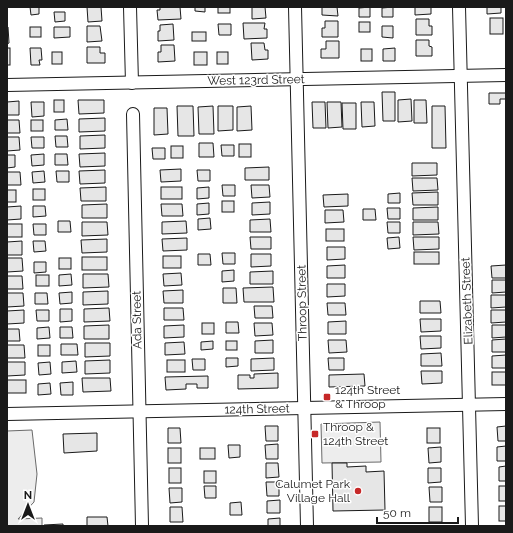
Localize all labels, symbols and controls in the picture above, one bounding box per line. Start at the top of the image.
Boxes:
street label: West 123rd Street [207,72,305,88]
street label: Elizabeth Street [458,257,476,345]
street label: Throop Street [294,265,310,341]
street label: Ada Street [129,291,145,349]
place label: 124th Street & Throop [335,383,400,411]
marker: 124th Street & Throop [322,392,332,402]
street label: 124th Street [224,401,290,417]
place label: Throop & 124th Street [323,420,388,448]
marker: Throop & 124th Street [310,429,320,439]
place label: Calumet Park Village Hall [275,477,351,505]
north arrow [8,485,48,525]
marker: Calumet Park Village Hall [353,486,363,496]
text: N [24,489,32,502]
scale bar [377,499,458,525]
text: 50 m [383,506,411,520]

